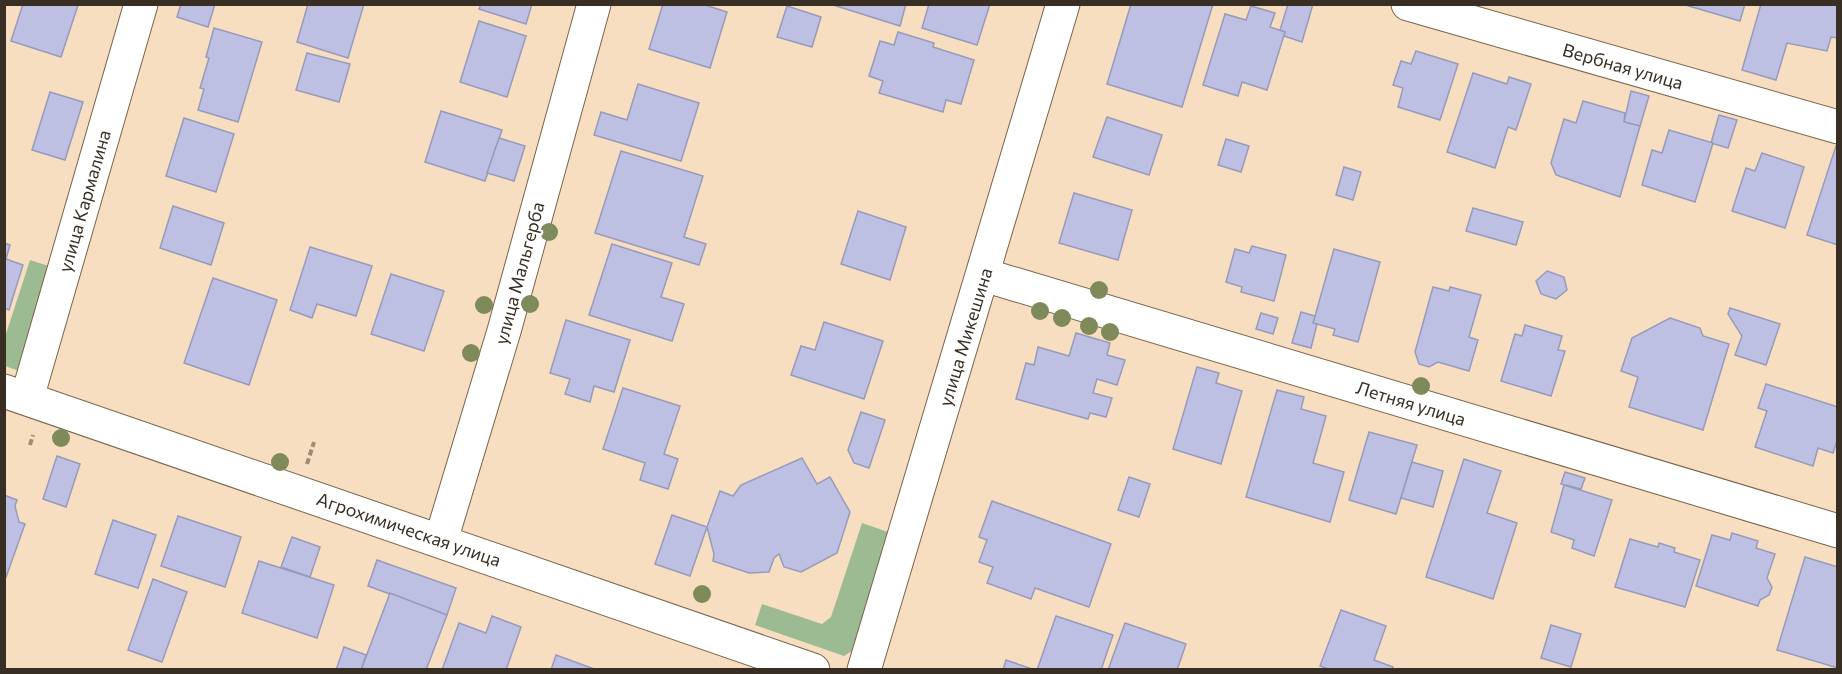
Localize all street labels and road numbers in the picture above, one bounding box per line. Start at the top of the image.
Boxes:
street label: Вербная улица [1560,38,1686,94]
street label: улица Кармалина [53,127,115,275]
street label: улица Мальгерба [489,199,549,347]
street label: улица Микешина [933,265,997,409]
street label: Летняя улица [1354,376,1468,430]
street label: Агрохимическая улица [314,487,504,571]

